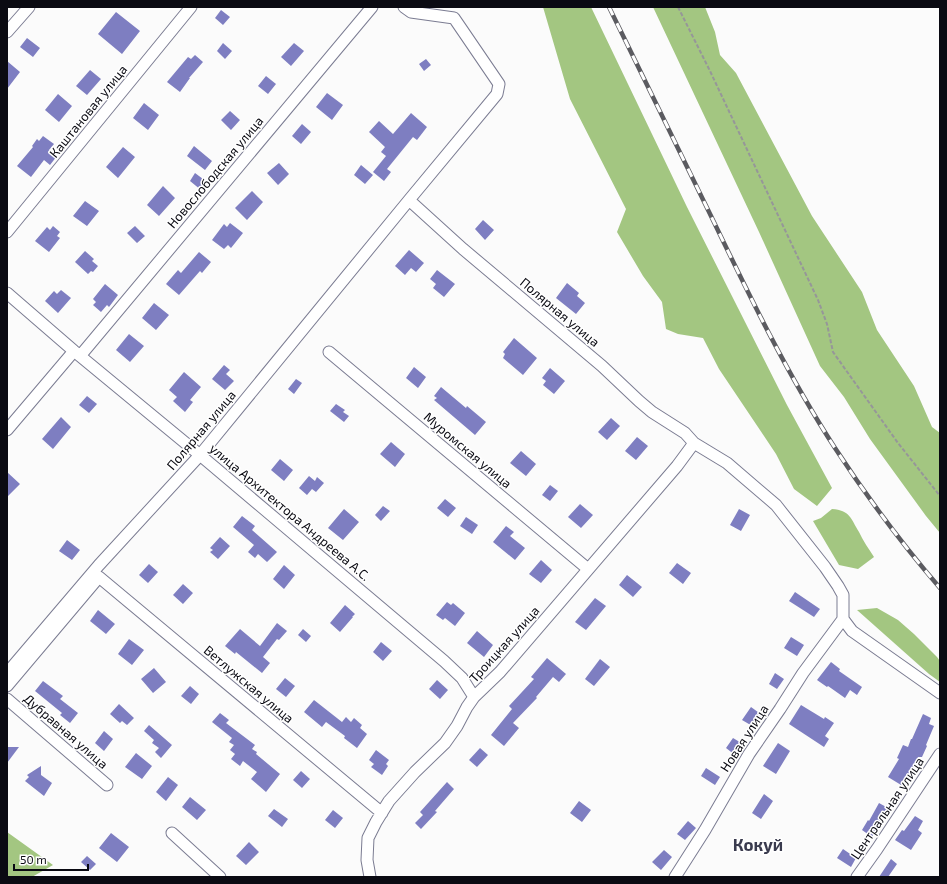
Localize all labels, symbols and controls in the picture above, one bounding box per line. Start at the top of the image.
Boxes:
street label: Каштановая улица [46,61,130,161]
street label: Новослободская улица [164,113,266,231]
street label: Полярная улица [517,274,603,350]
street label: Полярная улица [163,387,239,473]
street label: Муромская улица [421,409,515,491]
street label: улица Архитектора Андреева А.С. [206,440,374,584]
street label: Троицкая улица [466,603,542,685]
street label: Ветлужская улица [201,642,297,726]
street label: Дубравная улица [21,690,111,772]
street label: Новая улица [716,701,772,775]
street label: Центральная улица [847,754,927,862]
district label: Кокуй [733,834,783,854]
scale bar [14,846,88,872]
text: 50 m [20,852,47,866]

